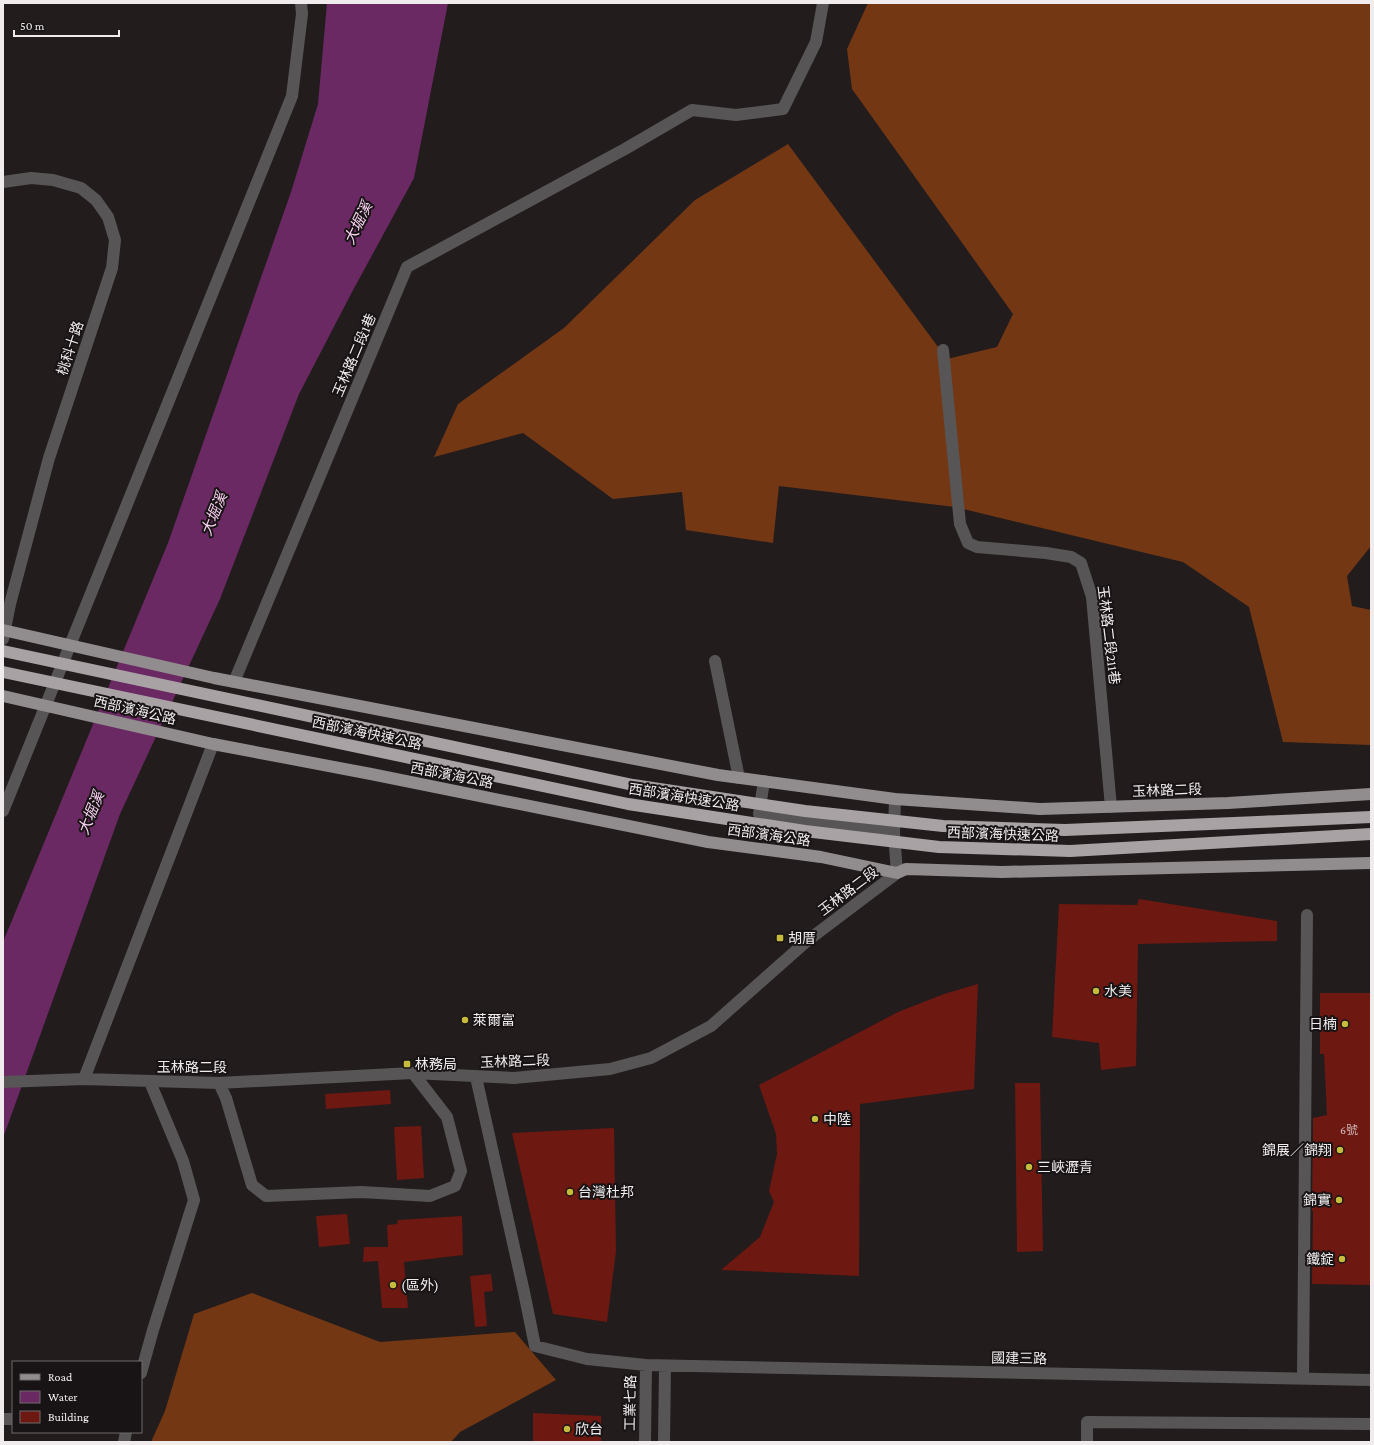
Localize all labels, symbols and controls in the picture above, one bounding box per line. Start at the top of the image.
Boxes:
scale bar [14,12,119,38]
text: 50 m [20,19,45,33]
water label: 大堀溪 [341,197,376,247]
street label: 玉林路二段1巷 [329,311,379,399]
street label: 桃科十路 [54,319,86,377]
water label: 大堀溪 [198,488,231,538]
street label: 玉林路二段211巷 [1095,584,1123,686]
street label: 西部濱海公路 [92,693,178,727]
street label: 西部濱海快速公路 [311,714,423,752]
street label: 西部濱海公路 [409,759,495,791]
street label: 西部濱海快速公路 [627,780,741,814]
street label: 玉林路二段 [1132,781,1202,799]
water label: 大堀溪 [75,787,108,837]
street label: 西部濱海公路 [726,821,812,849]
street label: 西部濱海快速公路 [947,824,1059,844]
street label: 玉林路二段 [815,864,881,918]
place label: 胡厝 [788,930,816,946]
marker: 胡厝 [775,933,785,943]
place label: 水美 [1104,983,1132,999]
marker: 水美 [1091,986,1101,996]
place label: 萊爾富 [473,1012,515,1028]
marker: 萊爾富 [460,1015,470,1025]
place label: 日楠 [1309,1016,1337,1032]
marker: 日楠 [1340,1019,1350,1029]
street label: 玉林路二段 [480,1052,550,1070]
place label: 林務局 [415,1056,457,1072]
street label: 玉林路二段 [157,1059,227,1075]
marker: 林務局 [402,1059,412,1069]
place label: 中陸 [823,1111,851,1127]
marker: 中陸 [810,1114,820,1124]
house number: 6號 [1340,1123,1358,1137]
place label: 錦展／錦翔 [1262,1142,1332,1158]
marker: 錦展／錦翔 [1335,1145,1345,1155]
place label: 三峽瀝青 [1037,1159,1093,1175]
marker: 三峽瀝青 [1024,1162,1034,1172]
place label: 台灣杜邦 [578,1184,634,1200]
marker: 台灣杜邦 [565,1187,575,1197]
place label: 錦實 [1303,1192,1331,1208]
marker: 錦實 [1334,1195,1344,1205]
place label: 鐵錠 [1306,1251,1334,1267]
marker: 鐵錠 [1337,1254,1347,1264]
place label: (區外) [401,1277,439,1294]
marker: (區外) [388,1280,398,1290]
street label: 國建三路 [991,1350,1047,1366]
legend [12,1361,142,1433]
text: Road [48,1370,73,1384]
street label: 工業七路 [622,1375,638,1431]
text: Water [48,1390,78,1404]
text: Building [48,1410,89,1424]
place label: 欣台 [575,1421,603,1437]
marker: 欣台 [562,1424,572,1434]

